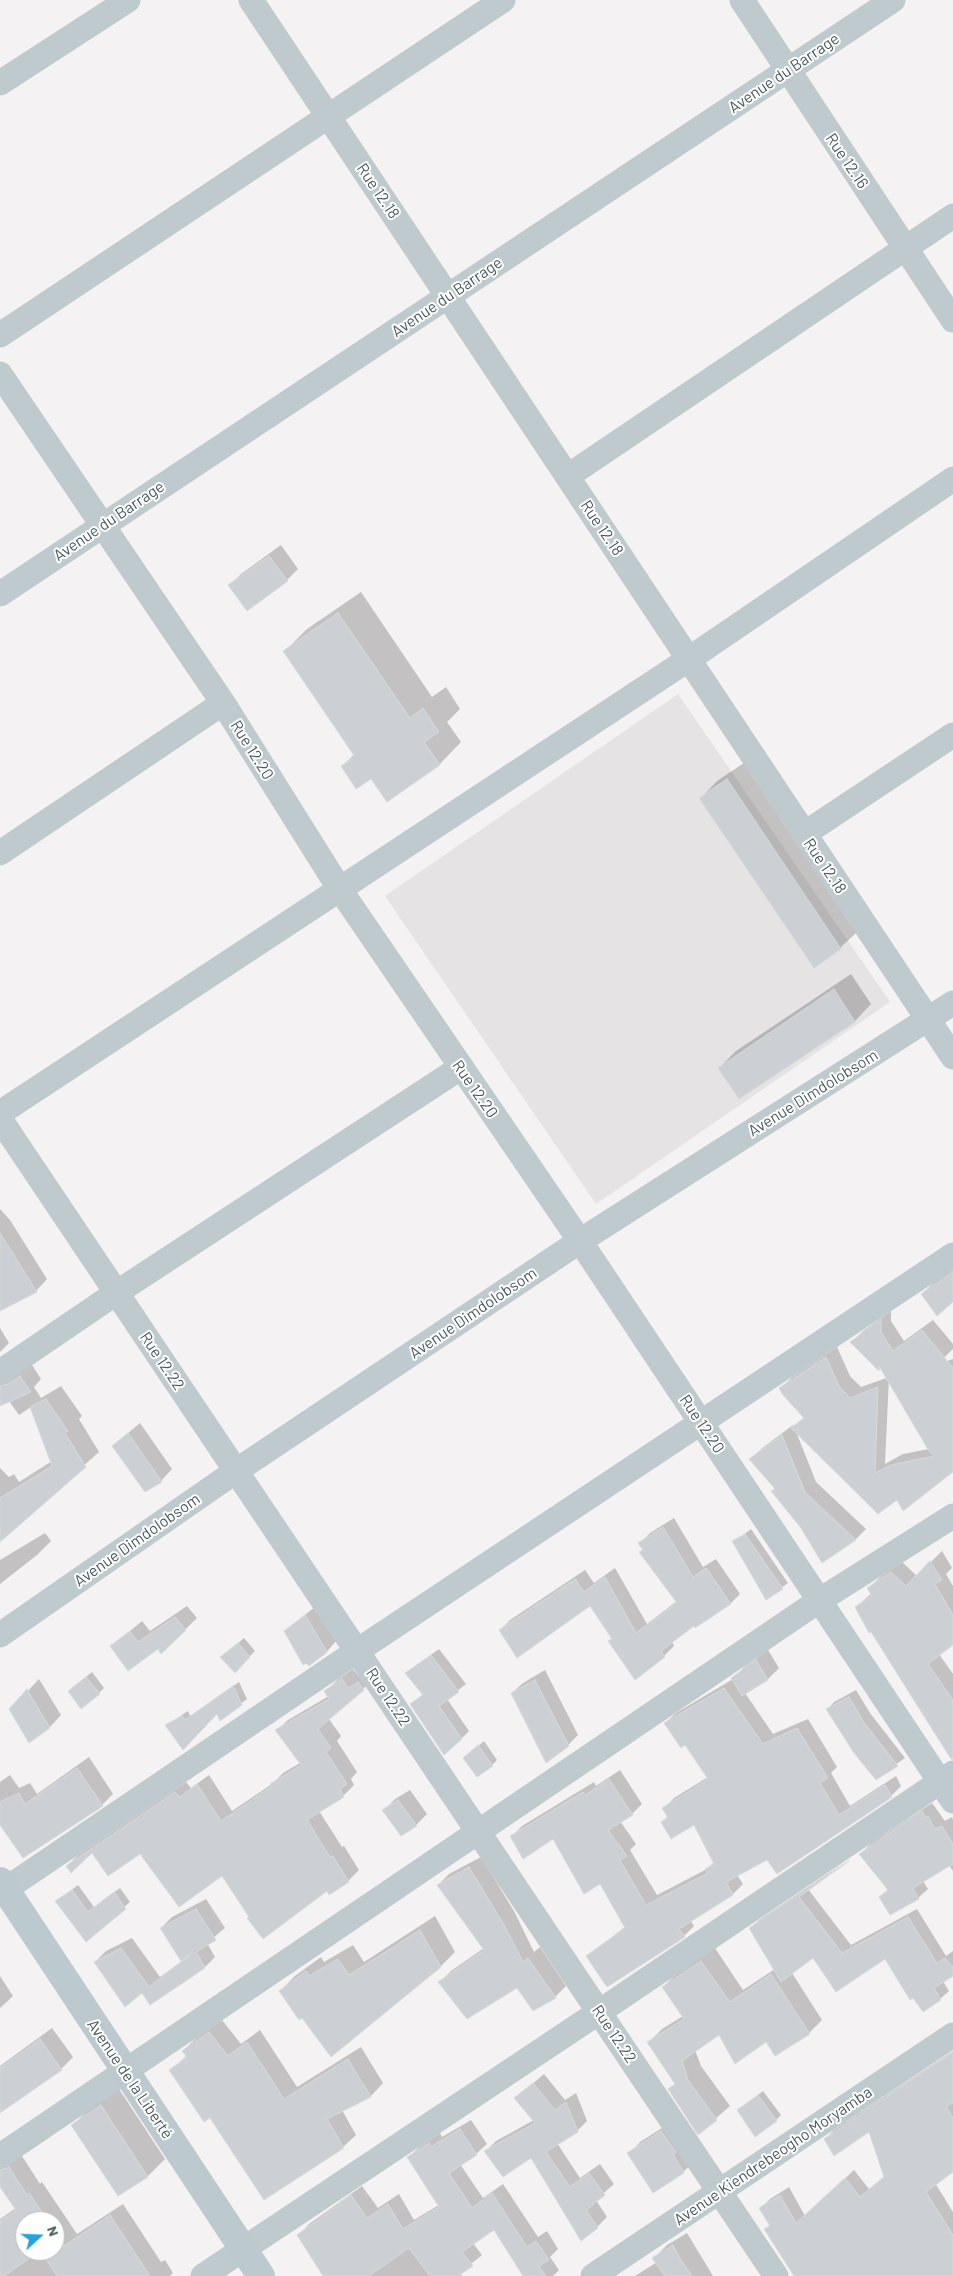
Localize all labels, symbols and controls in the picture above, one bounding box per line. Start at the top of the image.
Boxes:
street label: Avenue du Barrage [725,29,843,117]
street label: Rue 12.16 [822,130,872,192]
street label: Rue 12.18 [353,160,403,222]
street label: Avenue du Barrage [388,253,506,341]
street label: Avenue du Barrage [50,477,168,565]
street label: Rue 12.18 [577,497,627,559]
street label: Rue 12.20 [226,717,278,783]
street label: Rue 12.18 [800,835,850,897]
street label: Avenue Dimdolobsom [745,1045,881,1141]
street label: Rue 12.20 [448,1056,502,1122]
street label: Avenue Dimdolobsom [406,1263,540,1363]
street label: Rue 12.22 [136,1328,188,1394]
street label: Rue 12.20 [675,1391,729,1457]
street label: Avenue Dimdolobsom [70,1489,204,1591]
street label: Rue 12.22 [362,1664,414,1730]
street label: Rue 12.22 [588,2001,640,2067]
street label: Avenue de la Liberté [83,2016,177,2142]
street label: Avenue Kiendrebeogho Moryamba [670,2082,876,2230]
north arrow [15,2211,65,2261]
text: N [44,2224,63,2238]

